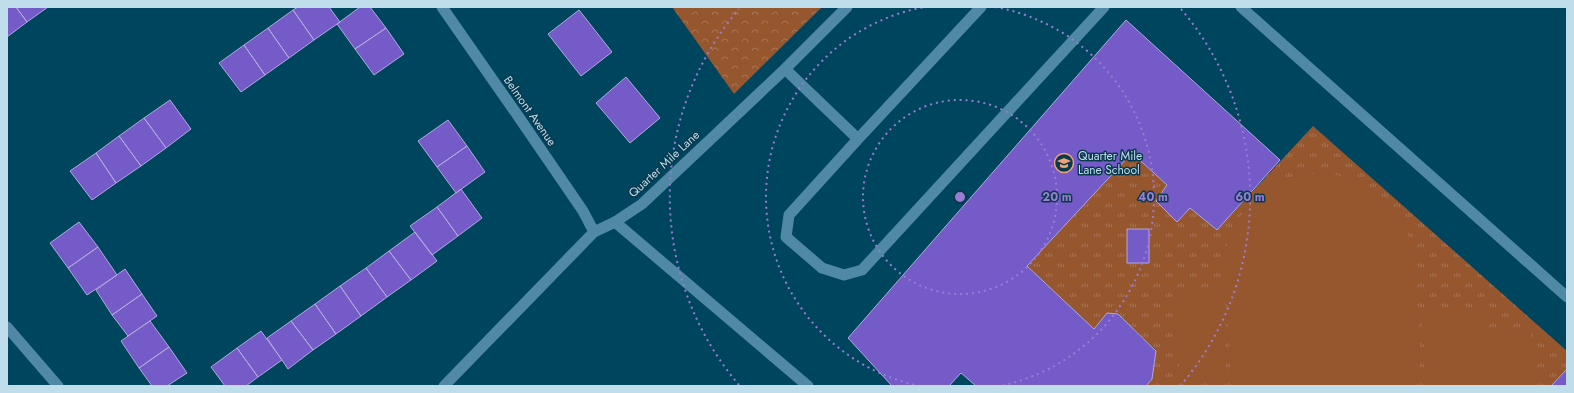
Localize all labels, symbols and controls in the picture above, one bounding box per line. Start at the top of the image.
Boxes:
street label: Belmont Avenue [499,72,561,150]
street label: Quarter Mile Lane [624,126,704,202]
place label: Quarter Mile Lane School [1078,147,1142,179]
school or university icon: Quarter Mile Lane School [1053,152,1075,174]
text: 20 m [1042,188,1072,206]
text: 40 m [1138,188,1168,206]
text: 60 m [1235,188,1265,206]
centre of rings [953,190,967,204]

